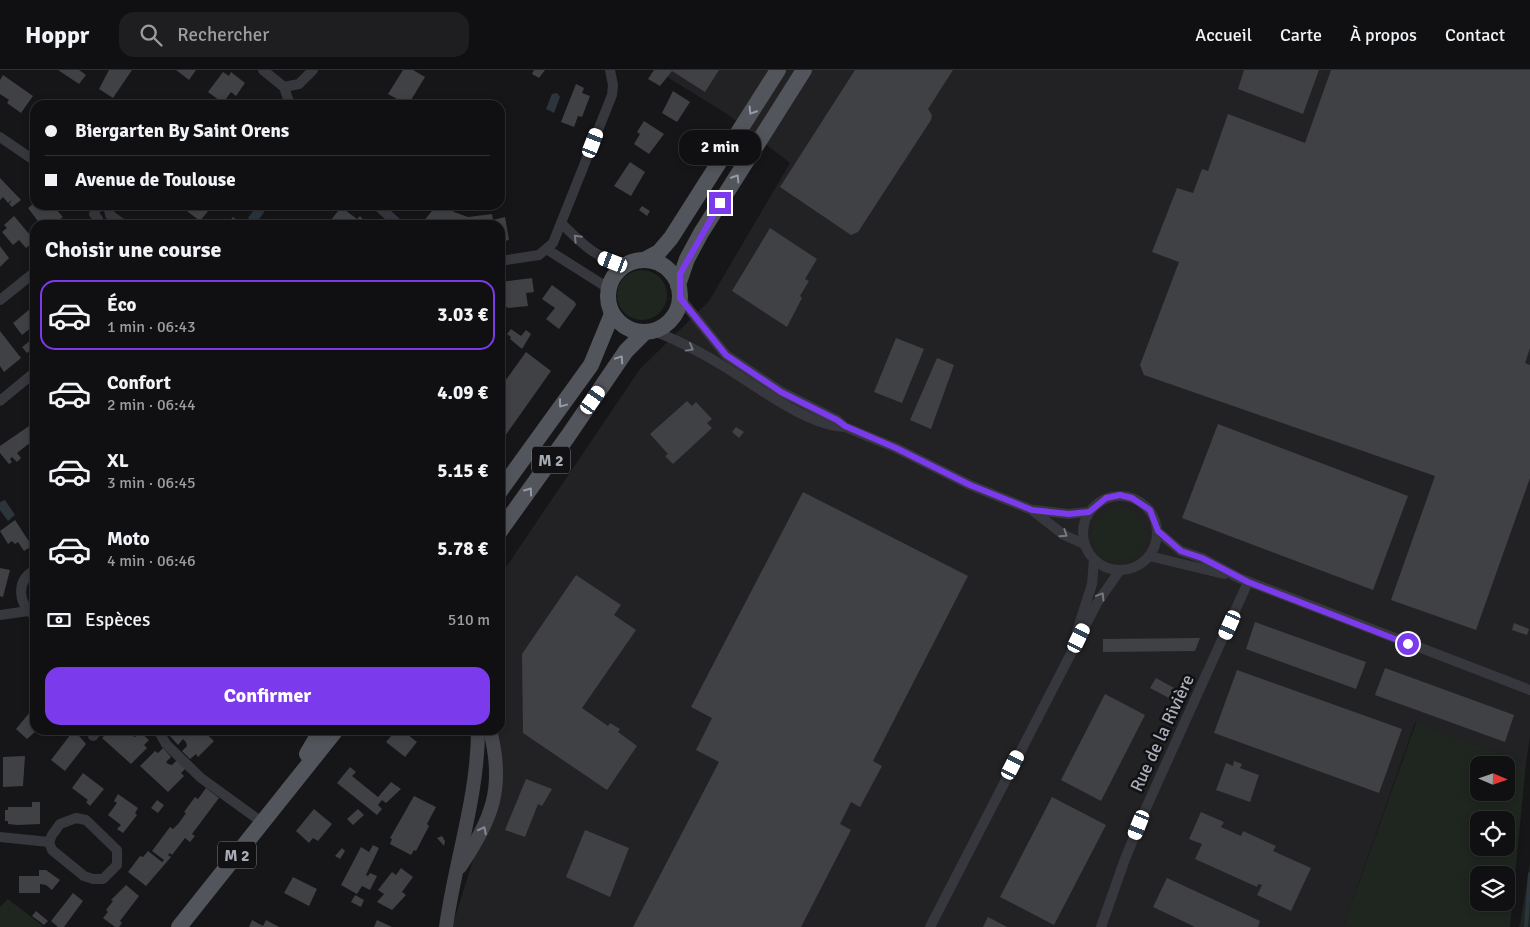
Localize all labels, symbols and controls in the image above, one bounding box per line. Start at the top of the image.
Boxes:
search box [119,12,469,57]
text: Hoppr [25,20,89,50]
icon: search [137,21,165,49]
text: Rechercher [177,23,269,47]
text: Accueil [1195,24,1252,46]
text: Carte [1280,24,1322,46]
text: À propos [1350,24,1417,46]
text: Contact [1445,24,1505,46]
one-way arrow [748,106,758,115]
text: Biergarten By Saint Orens [75,119,289,143]
car [580,126,605,160]
callout: 2 min [679,131,761,166]
text: 2 min [701,137,739,157]
text: Avenue de Toulouse [75,168,236,192]
one-way arrow [730,174,739,184]
route end [709,192,731,214]
one-way arrow [574,235,583,244]
text: Choisir une course [45,236,221,263]
car [596,250,629,274]
icon: car [47,293,92,338]
text: Éco [107,293,137,317]
text: 3.03 € [437,303,488,327]
text: 1 min · 06:43 [107,317,196,337]
one-way arrow [685,341,694,351]
one-way arrow [614,355,623,365]
icon: car [47,371,92,416]
text: Confort [107,371,171,395]
text: 4.09 € [437,381,488,405]
car [578,383,607,417]
text: 2 min · 06:44 [107,395,196,415]
one-way arrow [559,398,568,408]
road number: M 2 [532,446,570,474]
icon: car [47,449,92,494]
text: XL [107,449,129,473]
text: 5.15 € [437,459,488,483]
text: 3 min · 06:45 [107,473,196,493]
one-way arrow [523,488,531,497]
icon: car [47,527,92,572]
text: Moto [107,527,150,551]
one-way arrow [1059,528,1068,537]
text: 5.78 € [437,537,488,561]
text: 4 min · 06:46 [107,551,196,571]
one-way arrow [1094,593,1104,602]
icon: cash [45,606,73,634]
text: Espèces [85,608,150,632]
car [1217,608,1242,642]
text: 510 m [448,610,490,630]
car [1065,621,1092,655]
route start [1397,633,1419,655]
button: Confirmer [45,667,490,725]
street label: Rue de la Rivière [1125,671,1199,795]
car [999,748,1026,782]
north arrow [1470,756,1515,801]
map controls [1470,756,1515,911]
car [1126,808,1151,842]
button: locate [1470,811,1515,856]
one-way arrow [477,827,487,836]
road number: M 2 [218,842,256,868]
button: layers [1470,866,1515,911]

